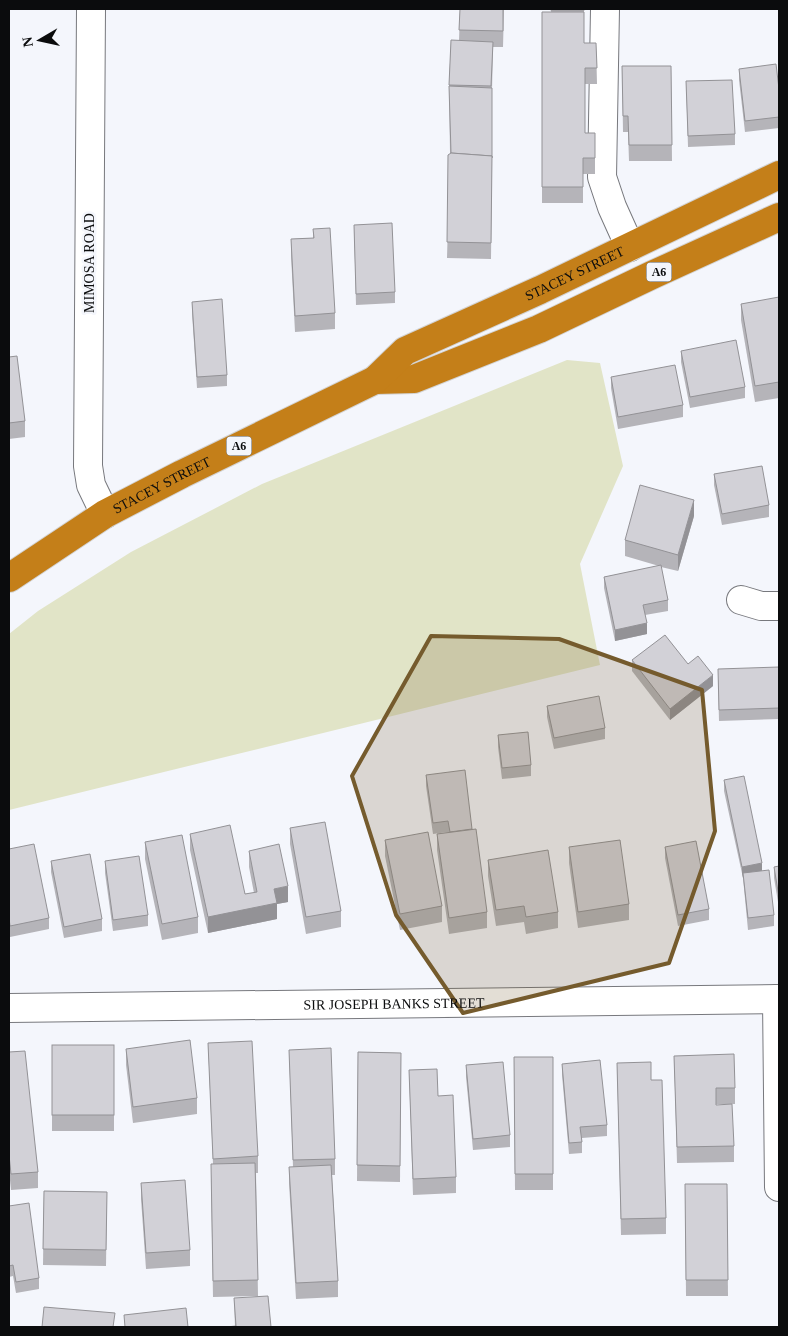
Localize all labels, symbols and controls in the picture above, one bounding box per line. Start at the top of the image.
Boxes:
north arrow [15,15,65,65]
text: N [19,36,36,48]
street label: MIMOSA ROAD [82,213,97,313]
street label: STACEY STREET [523,244,627,304]
road number: A6 [646,262,672,282]
road number: A6 [226,436,252,456]
street label: STACEY STREET [110,454,214,517]
street label: SIR JOSEPH BANKS STREET [303,995,485,1013]

